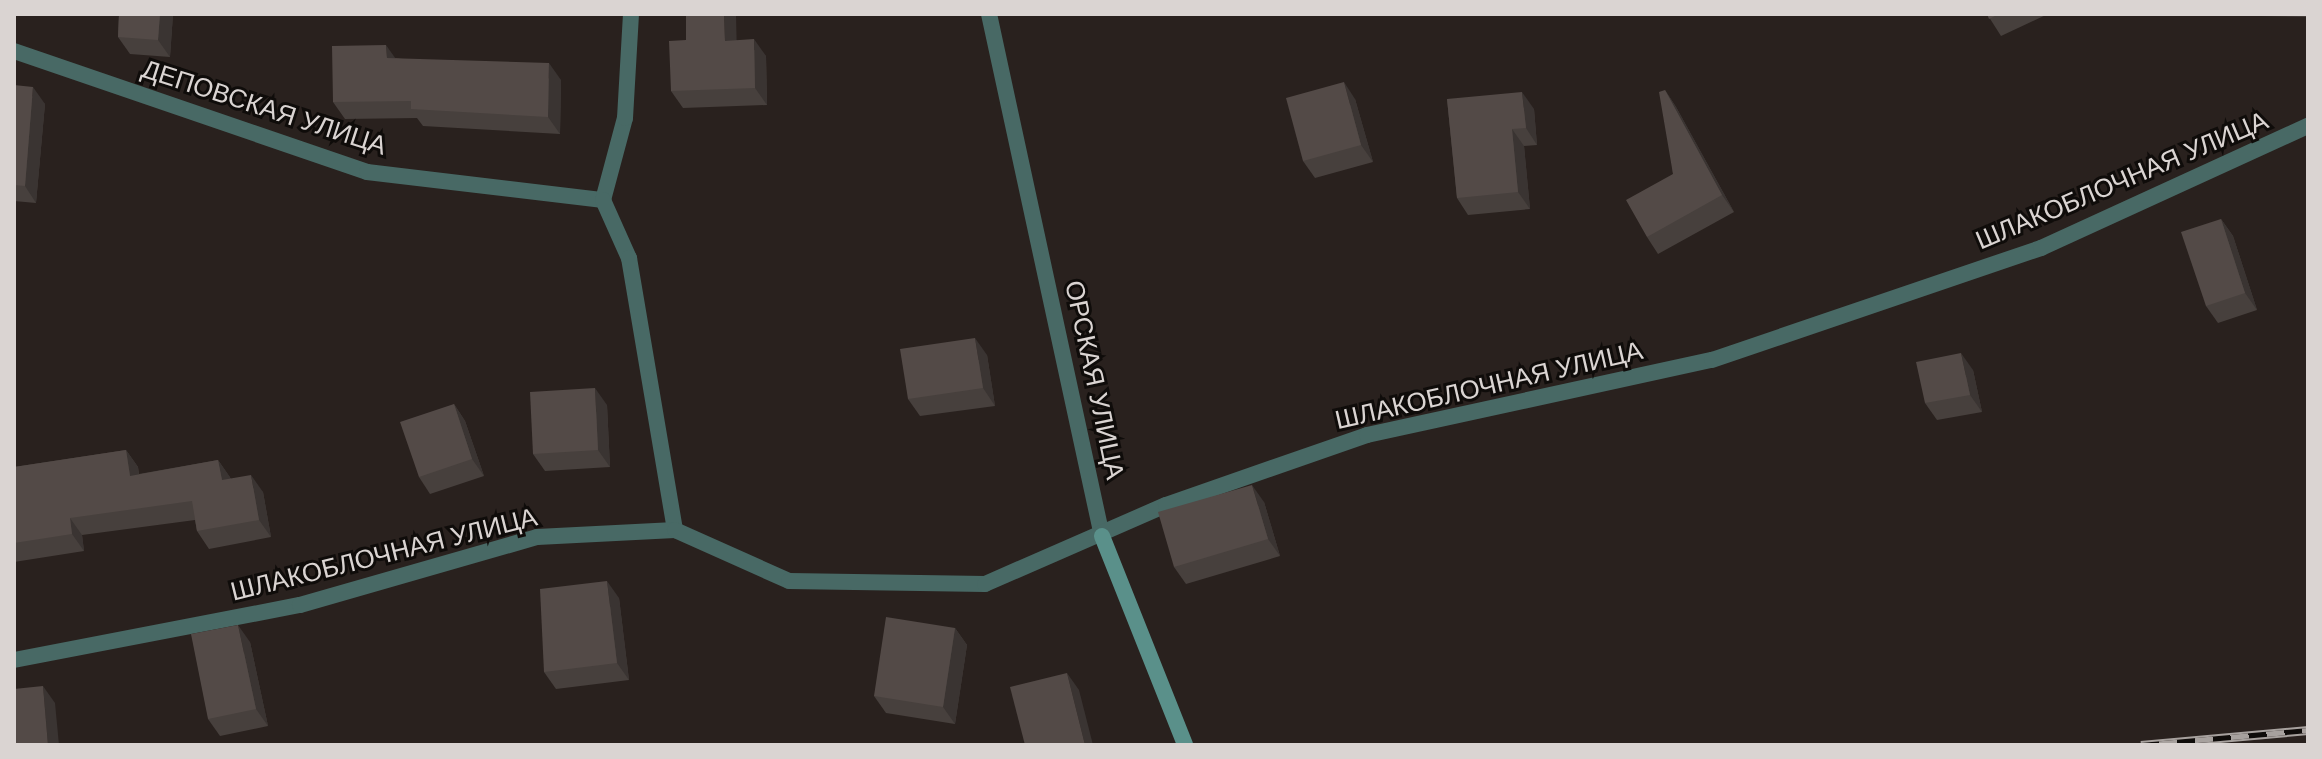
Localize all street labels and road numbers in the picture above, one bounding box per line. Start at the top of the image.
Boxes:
street label: ДЕПОВСКАЯ УЛИЦА [138,54,390,162]
street label: ШЛАКОБЛОЧНАЯ УЛИЦА [1971,105,2273,257]
street label: ОРСКАЯ УЛИЦА [1058,278,1130,482]
street label: ШЛАКОБЛОЧНАЯ УЛИЦА [1332,335,1646,437]
street label: ШЛАКОБЛОЧНАЯ УЛИЦА [228,502,540,608]

